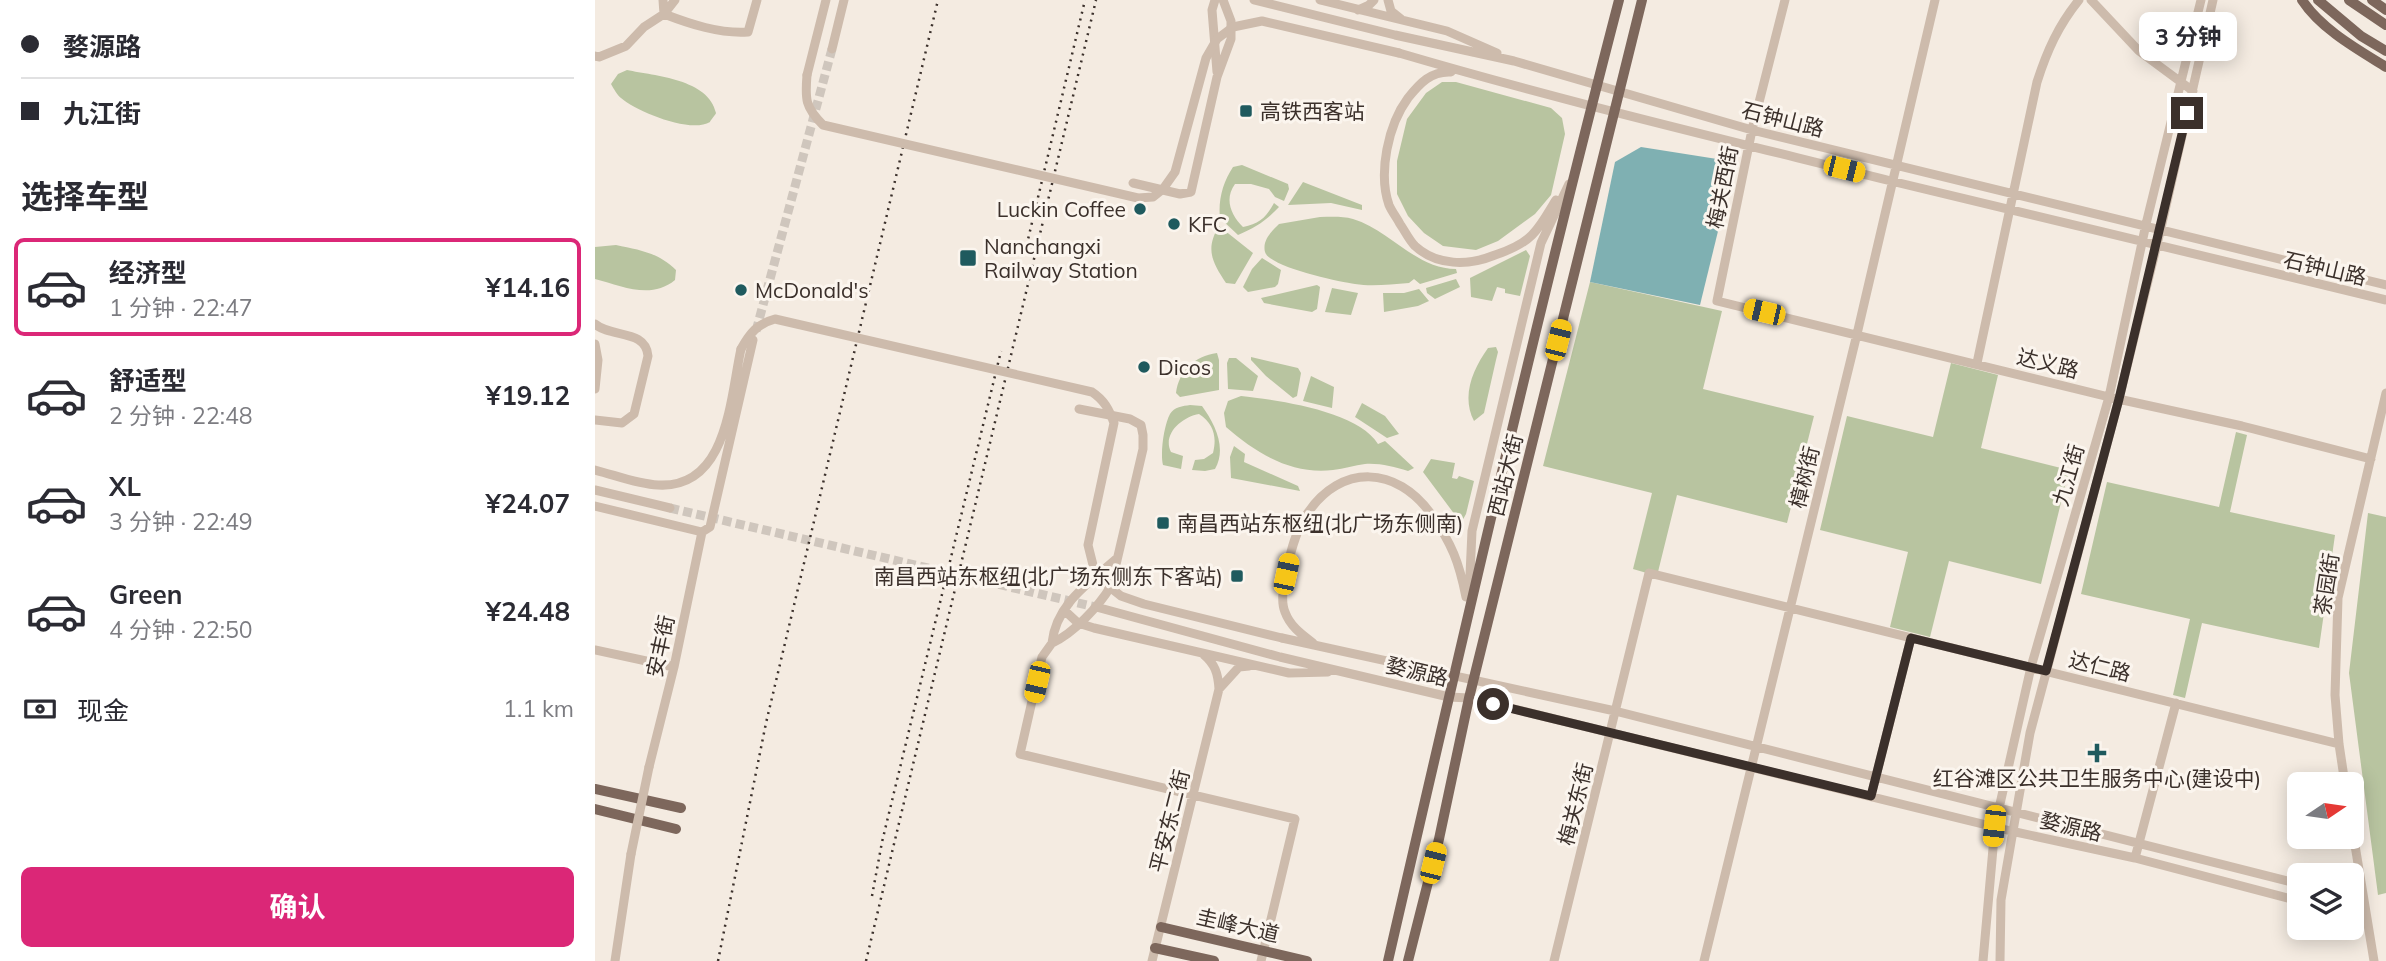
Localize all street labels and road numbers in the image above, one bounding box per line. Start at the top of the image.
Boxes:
street label: 石钟山路 [1739,96,1827,142]
street label: 梅关西街 [1701,143,1743,231]
street label: 石钟山路 [2281,246,2369,290]
street label: 达义路 [2014,343,2082,383]
street label: 西站大街 [1482,431,1528,519]
street label: 九江街 [2047,441,2089,509]
street label: 樟树街 [1784,443,1824,511]
street label: 茶园街 [2308,551,2344,617]
street label: 安丰街 [641,612,679,680]
street label: 达仁路 [2066,646,2134,686]
street label: 婺源路 [1383,651,1451,691]
street label: 梅关东街 [1552,760,1598,848]
street label: 平安东二街 [1144,767,1194,875]
street label: 婺源路 [2037,806,2105,846]
street label: 圭峰大道 [1194,903,1282,947]

